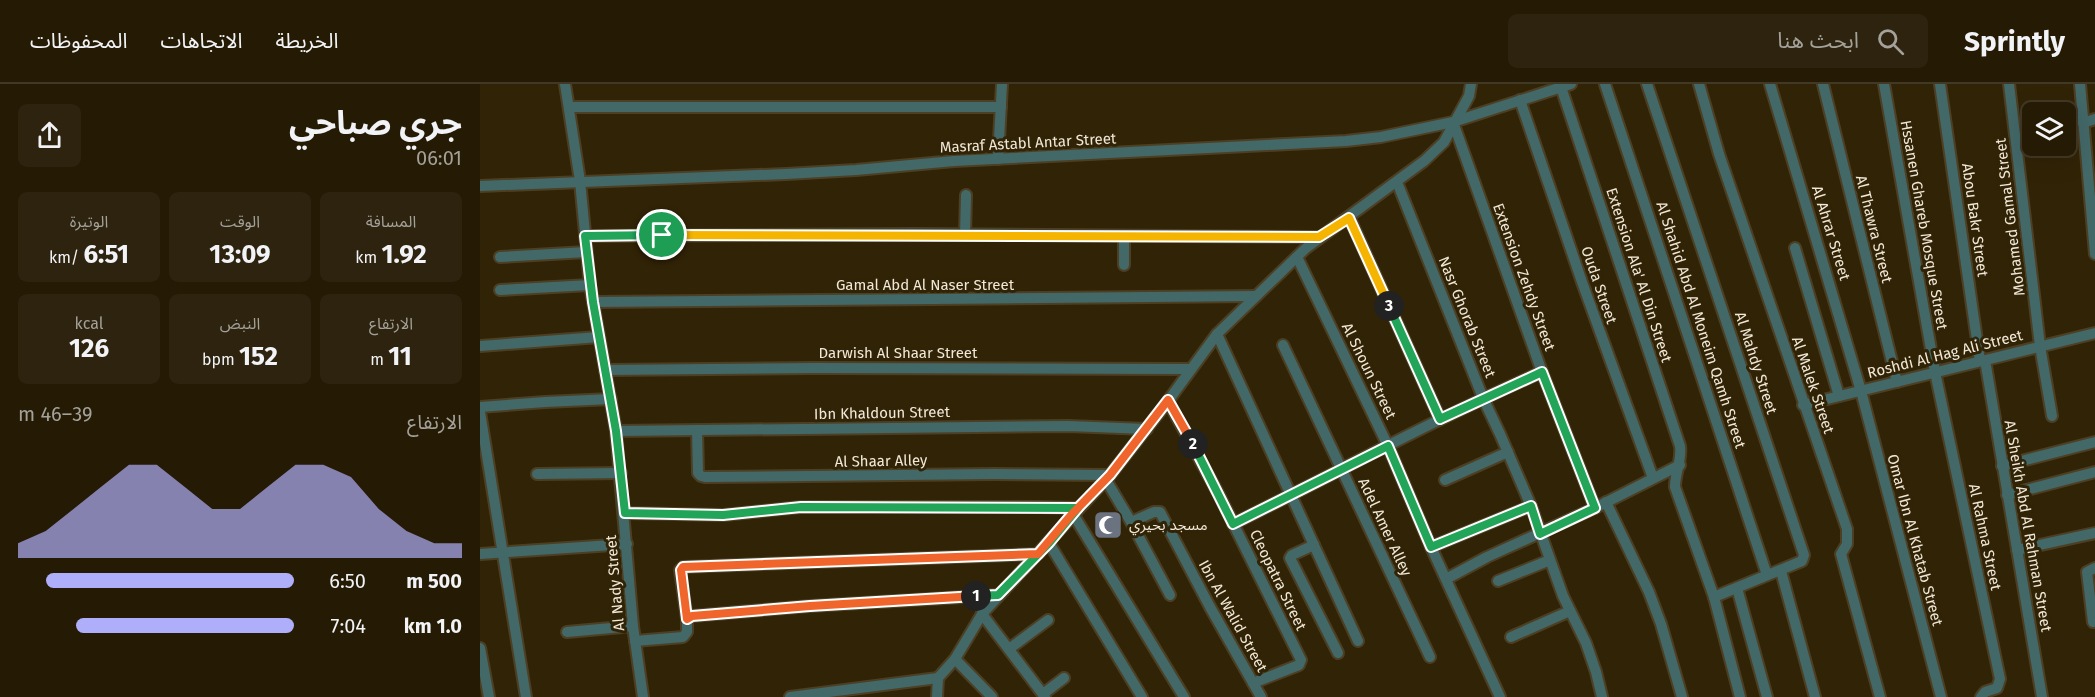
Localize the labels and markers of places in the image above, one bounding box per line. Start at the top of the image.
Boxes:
pin [636,209,687,260]
pin: 3 [1374,291,1404,321]
pin: 2 [1178,429,1208,459]
mosque icon: مسجد بحيري [1092,509,1124,541]
place label: مسجد بحيري [1129,516,1208,536]
pin: 1 [961,581,991,611]

